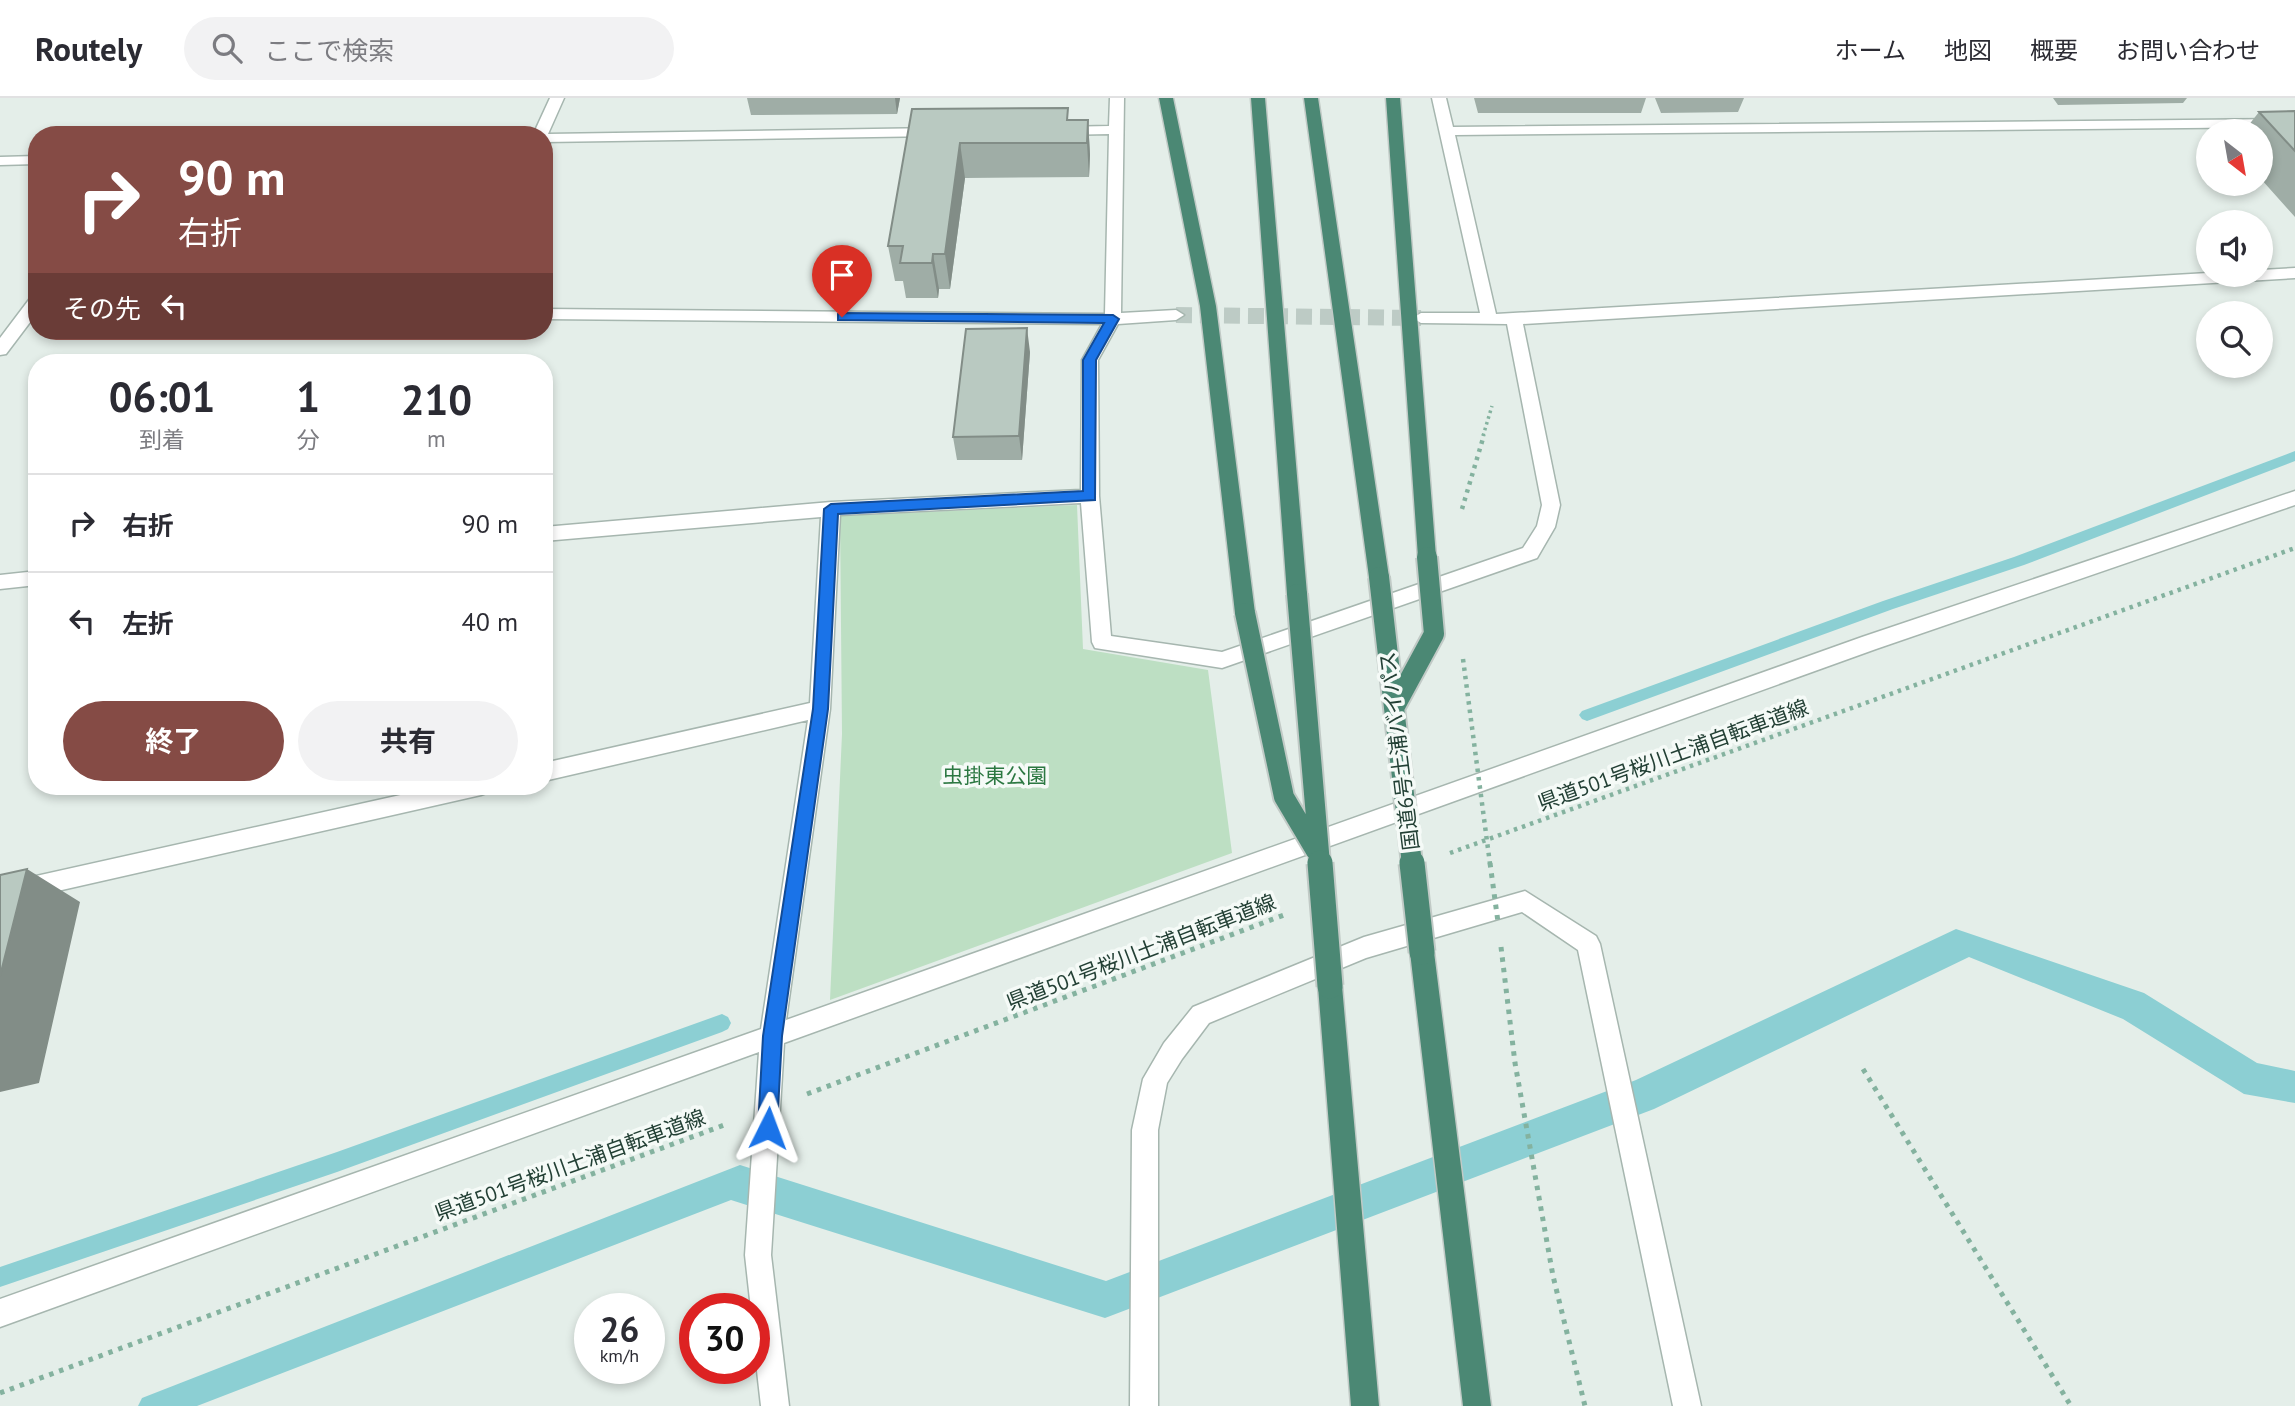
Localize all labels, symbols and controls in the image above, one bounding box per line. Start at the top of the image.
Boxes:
search box [184,17,674,80]
text: Routely [35,27,142,70]
icon: search [208,29,246,67]
text: ここで検索 [264,34,394,67]
text: ホーム [1835,35,1906,66]
text: 地図 [1944,35,1992,66]
text: 概要 [2030,35,2078,66]
text: お問い合わせ [2116,35,2260,66]
north arrow [2196,119,2273,196]
map controls [2196,119,2273,378]
text: 90 m [178,145,285,209]
icon: right [63,154,154,245]
button: sound [2196,210,2273,287]
text: 右折 [178,211,242,253]
pin [812,245,872,317]
icon: arrive [823,256,861,294]
icon: left [155,287,193,325]
text: その先 [63,292,141,325]
button: search [2196,301,2273,378]
text: 06:01 [109,369,215,424]
text: 1 [296,369,320,424]
text: 210 [401,372,472,427]
text: m [427,424,446,453]
text: 到着 [139,425,185,454]
text: 分 [297,425,320,454]
icon: right [63,504,101,542]
text: 90 m [462,507,518,540]
text: 右折 [122,509,174,542]
icon: left [63,602,101,640]
text: 40 m [462,605,518,638]
text: 左折 [122,607,174,640]
street label: 国道6号土浦バイパス [1373,650,1425,852]
street label: 県道501号桜川土浦自転車道線 [1534,693,1812,817]
button: 終了 [63,701,284,781]
button: 共有 [298,701,518,781]
park label: 虫掛東公園 [943,762,1048,789]
street label: 県道501号桜川土浦自転車道線 [1002,888,1280,1016]
position arrow [731,1091,805,1165]
street label: 県道501号桜川土浦自転車道線 [431,1103,709,1227]
speed limit sign: 30 [679,1293,770,1384]
text: 26 [600,1306,639,1352]
text: km/h [600,1344,639,1367]

